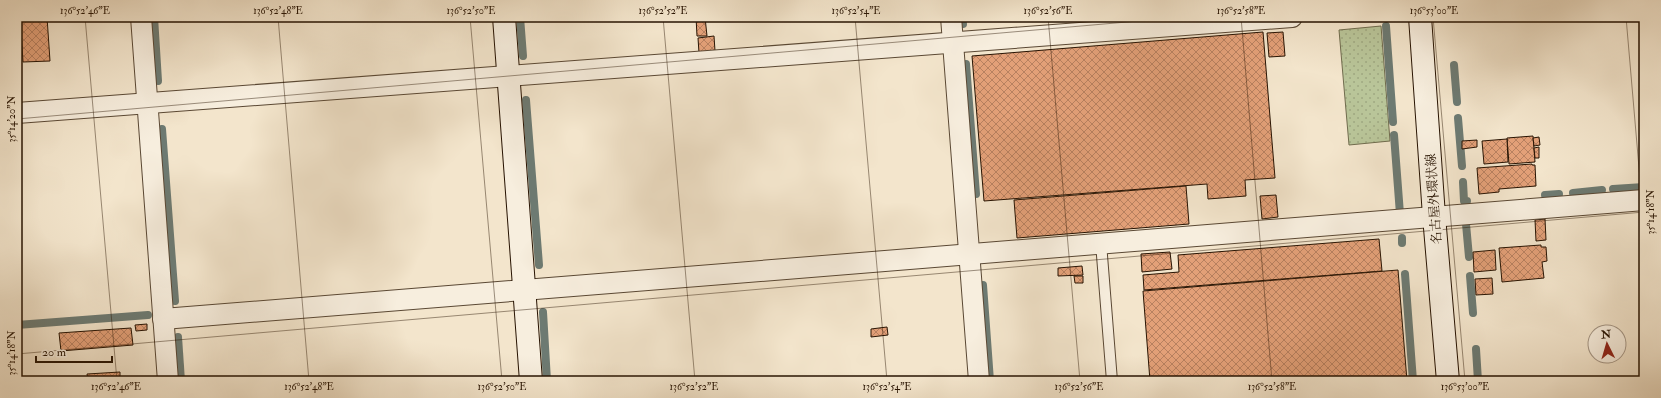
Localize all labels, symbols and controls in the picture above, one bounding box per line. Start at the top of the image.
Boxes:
text: 136°52'46"E [60,5,110,17]
text: 136°52'48"E [253,5,303,17]
text: 136°52'50"E [447,5,495,17]
text: 136°52'52"E [639,5,687,17]
text: 136°52'54"E [831,5,881,17]
text: 136°52'56"E [1024,5,1072,17]
text: 136°52'58"E [1217,5,1265,17]
text: 136°53'00"E [1410,5,1458,17]
text: 35°14'20"N [6,96,18,142]
street label: 名古屋外環状線 [1423,153,1445,245]
text: 35°14'18"N [1645,190,1657,234]
north arrow [1587,324,1627,364]
text: N [1600,328,1613,342]
text: 35°14'18"N [6,331,18,375]
scale bar [36,338,112,364]
text: 20 m [42,345,67,360]
text: 136°52'46"E [91,381,141,393]
text: 136°52'48"E [284,381,334,393]
text: 136°52'50"E [478,381,526,393]
text: 136°52'52"E [670,381,718,393]
text: 136°52'54"E [862,381,912,393]
text: 136°52'56"E [1055,381,1103,393]
text: 136°52'58"E [1248,381,1296,393]
text: 136°53'00"E [1441,381,1489,393]

